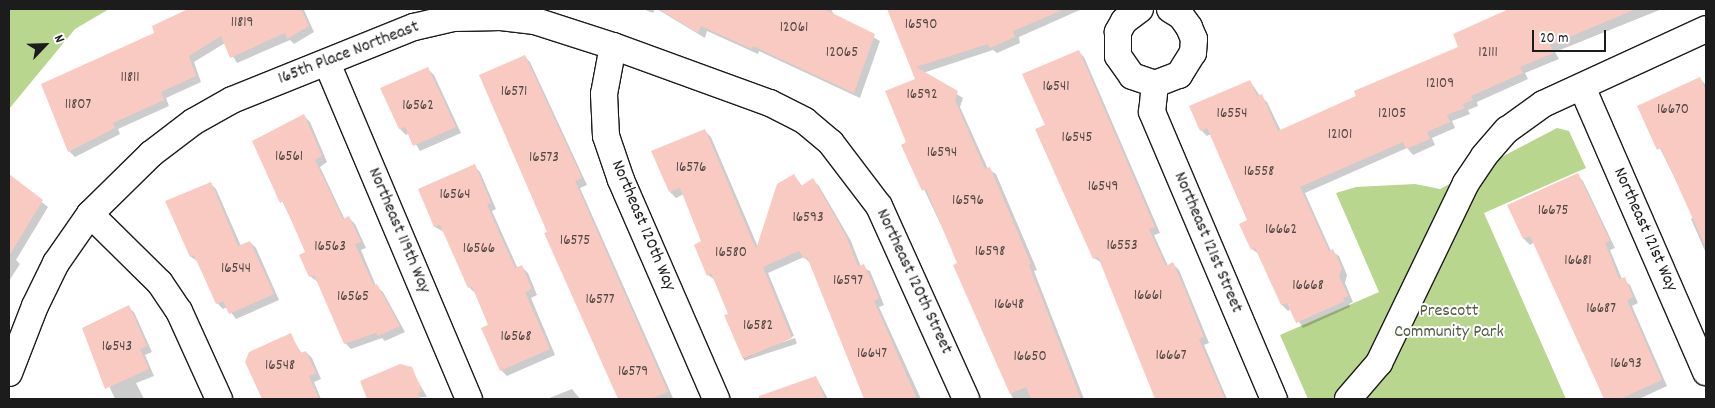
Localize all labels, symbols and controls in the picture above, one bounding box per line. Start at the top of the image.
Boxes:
house number: 11819 [231,15,253,33]
street label: 165th Place Northeast [275,17,423,91]
house number: 16590 [905,17,937,35]
north arrow [20,20,70,70]
house number: 12061 [780,20,808,38]
scale bar [1535,20,1609,52]
text: 20 m [1540,28,1568,50]
text: N [48,32,69,46]
house number: 12065 [826,45,858,63]
house number: 12111 [1478,45,1498,63]
house number: 11811 [120,70,140,88]
house number: 12109 [1426,76,1454,94]
house number: 16541 [1042,79,1070,97]
house number: 16571 [501,84,527,102]
house number: 16592 [906,87,938,105]
house number: 11807 [65,97,91,115]
house number: 16562 [402,98,434,116]
house number: 16670 [1657,102,1689,120]
house number: 16554 [1217,106,1247,124]
house number: 12105 [1378,106,1406,124]
house number: 12101 [1328,127,1352,145]
house number: 16545 [1062,130,1092,148]
house number: 16594 [927,145,957,163]
house number: 16561 [275,149,303,167]
house number: 16573 [529,150,559,168]
street label: Northeast 120th Way [605,157,679,295]
house number: 16576 [676,160,706,178]
house number: 16558 [1244,164,1274,182]
street label: Northeast 119th Way [362,165,434,297]
street label: Northeast 121st Way [1607,165,1681,295]
street label: Northeast 121st Street [1168,169,1246,317]
house number: 16549 [1088,179,1118,197]
house number: 16564 [439,187,471,205]
house number: 16596 [952,193,984,211]
house number: 16675 [1538,203,1568,221]
street label: Northeast 120th Street [870,206,956,358]
house number: 16593 [792,210,824,228]
house number: 16662 [1265,222,1297,240]
house number: 16575 [560,233,590,251]
house number: 16553 [1106,238,1138,256]
house number: 16563 [314,239,346,257]
house number: 16566 [463,241,495,259]
house number: 16598 [975,244,1005,262]
house number: 16580 [715,245,747,263]
house number: 16681 [1564,253,1592,271]
house number: 16544 [221,261,251,279]
house number: 16597 [833,273,863,291]
house number: 16668 [1292,278,1324,296]
house number: 16661 [1134,288,1162,306]
house number: 16565 [337,289,369,307]
house number: 16577 [585,292,615,310]
house number: 16648 [994,297,1024,315]
house number: 16687 [1586,301,1616,319]
park label: Prescott Community Park [1394,302,1504,344]
house number: 16582 [743,318,773,336]
house number: 16568 [501,329,531,347]
house number: 16543 [102,339,132,357]
house number: 16647 [857,346,887,364]
house number: 16667 [1155,348,1187,366]
house number: 16650 [1013,349,1047,367]
house number: 16693 [1610,356,1642,374]
house number: 16548 [265,358,295,376]
house number: 16579 [618,364,648,382]

